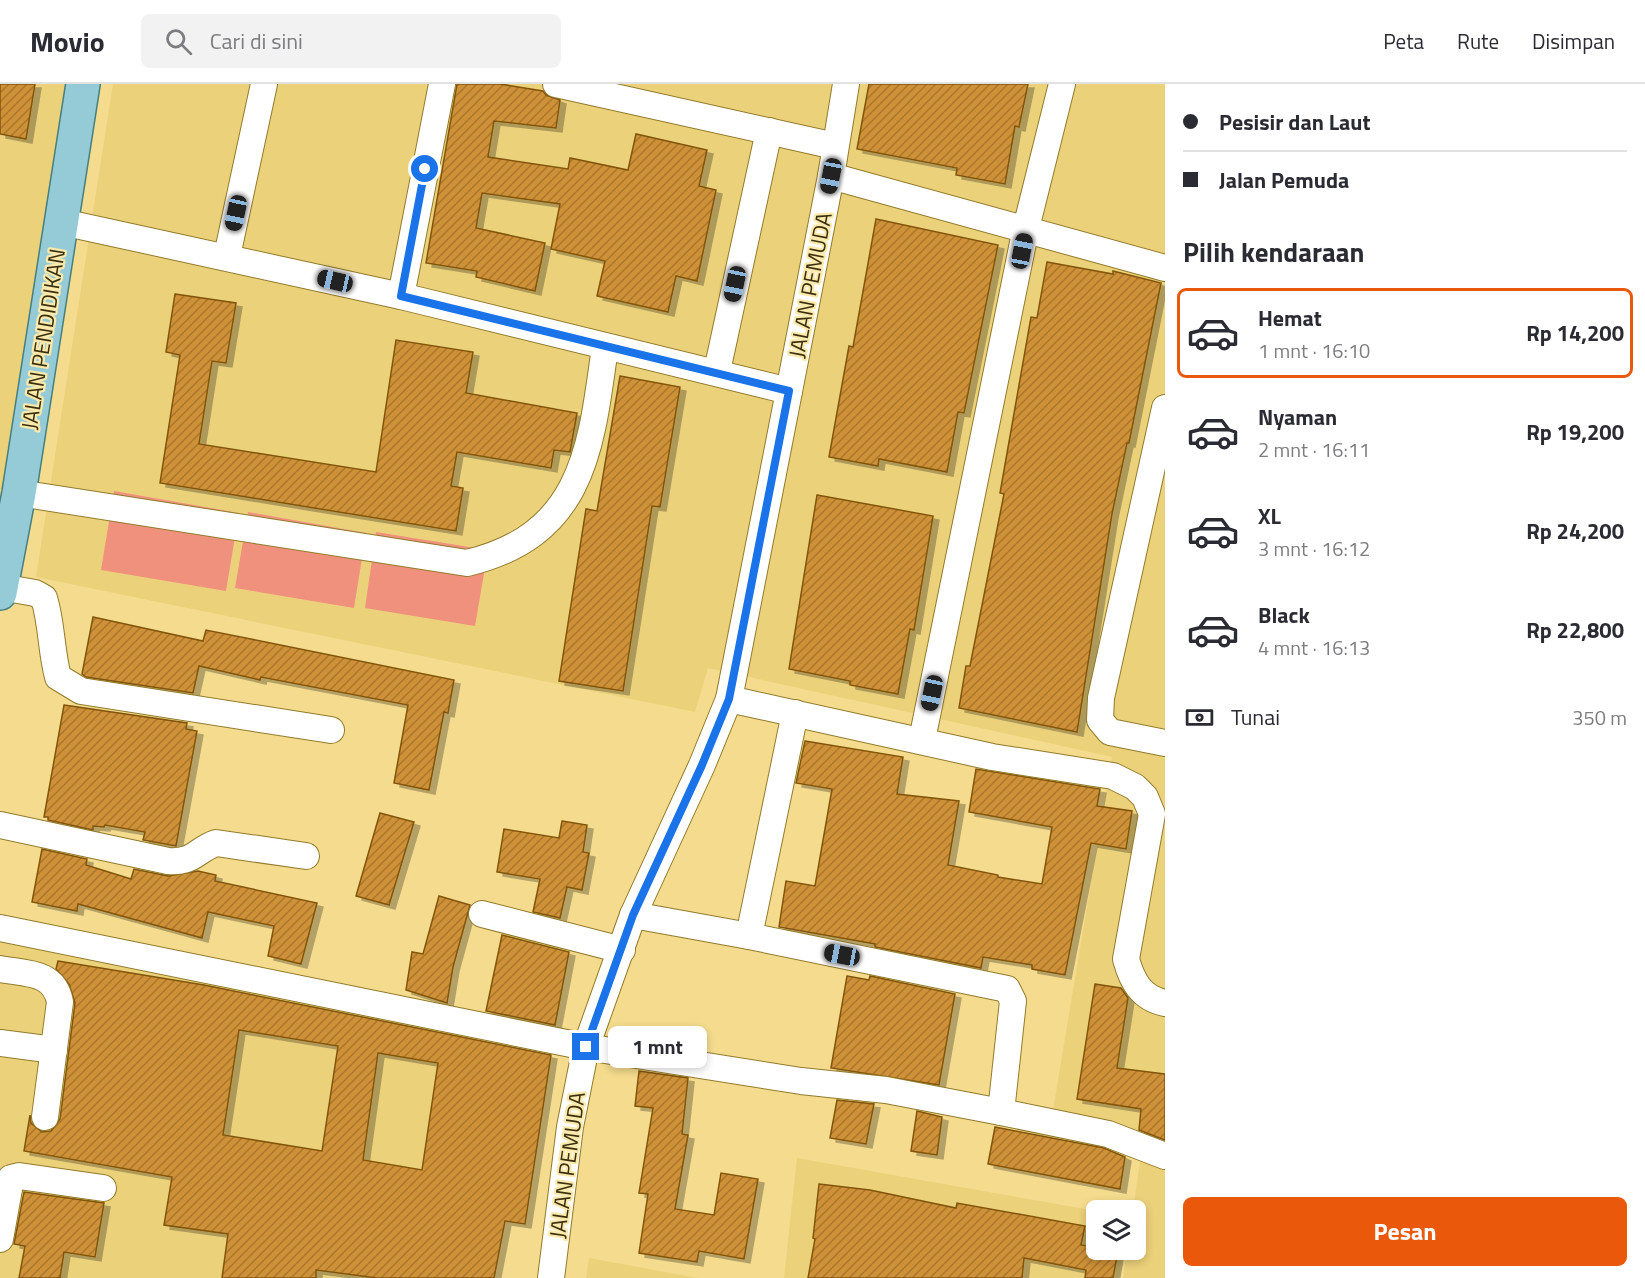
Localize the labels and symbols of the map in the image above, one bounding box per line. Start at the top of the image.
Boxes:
route start [411,155,438,182]
car [819,157,843,195]
car [223,194,249,232]
street label: JALAN PEMUDA [779,209,841,361]
car [1010,232,1034,270]
street label: JALAN PENDIDIKAN [12,246,74,432]
car [722,265,748,303]
car [315,268,355,294]
car [919,674,945,712]
car [823,943,861,967]
callout: 1 mnt [607,1026,706,1068]
route end [572,1033,599,1060]
street label: JALAN PEMUDA [540,1090,594,1240]

